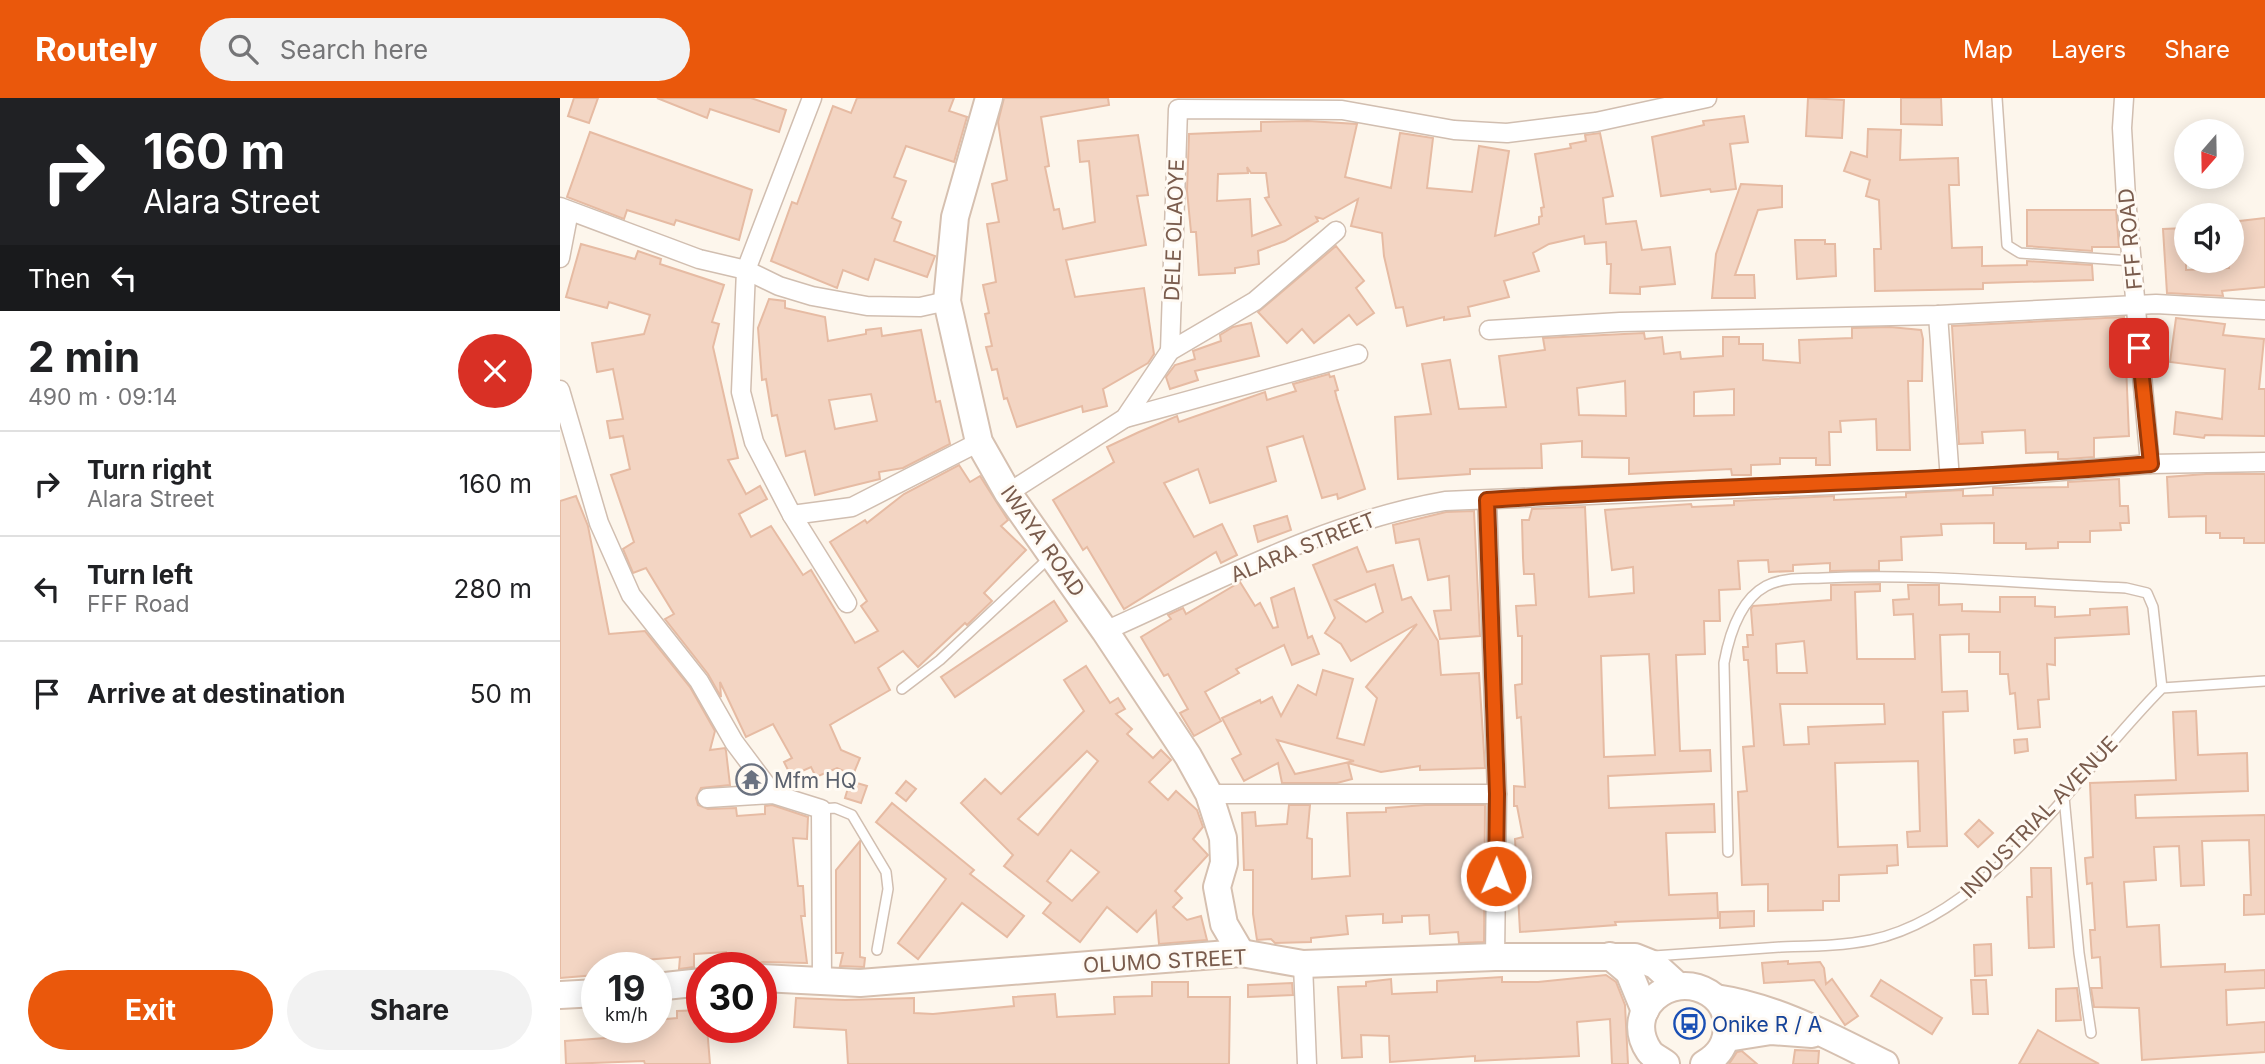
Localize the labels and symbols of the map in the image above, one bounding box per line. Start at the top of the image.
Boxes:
north arrow [2174,119,2244,189]
street label: DELE OLAOYE [1159,159,1189,301]
street label: FFF ROAD [2113,187,2147,291]
pin [2109,318,2169,378]
street label: IWAYA ROAD [996,481,1090,601]
street label: ALARA STREET [1227,507,1379,587]
street label: INDUSTRIAL AVENUE [1955,731,2123,903]
temple icon: Mfm HQ [734,763,768,797]
place label: Mfm HQ [774,768,857,793]
position arrow [1459,839,1533,913]
street label: OLUMO STREET [1083,944,1247,978]
speed limit sign: 30 [686,952,777,1043]
bus stop icon: Onike R / A [1672,1007,1706,1041]
place label: Onike R / A [1712,1012,1822,1037]

